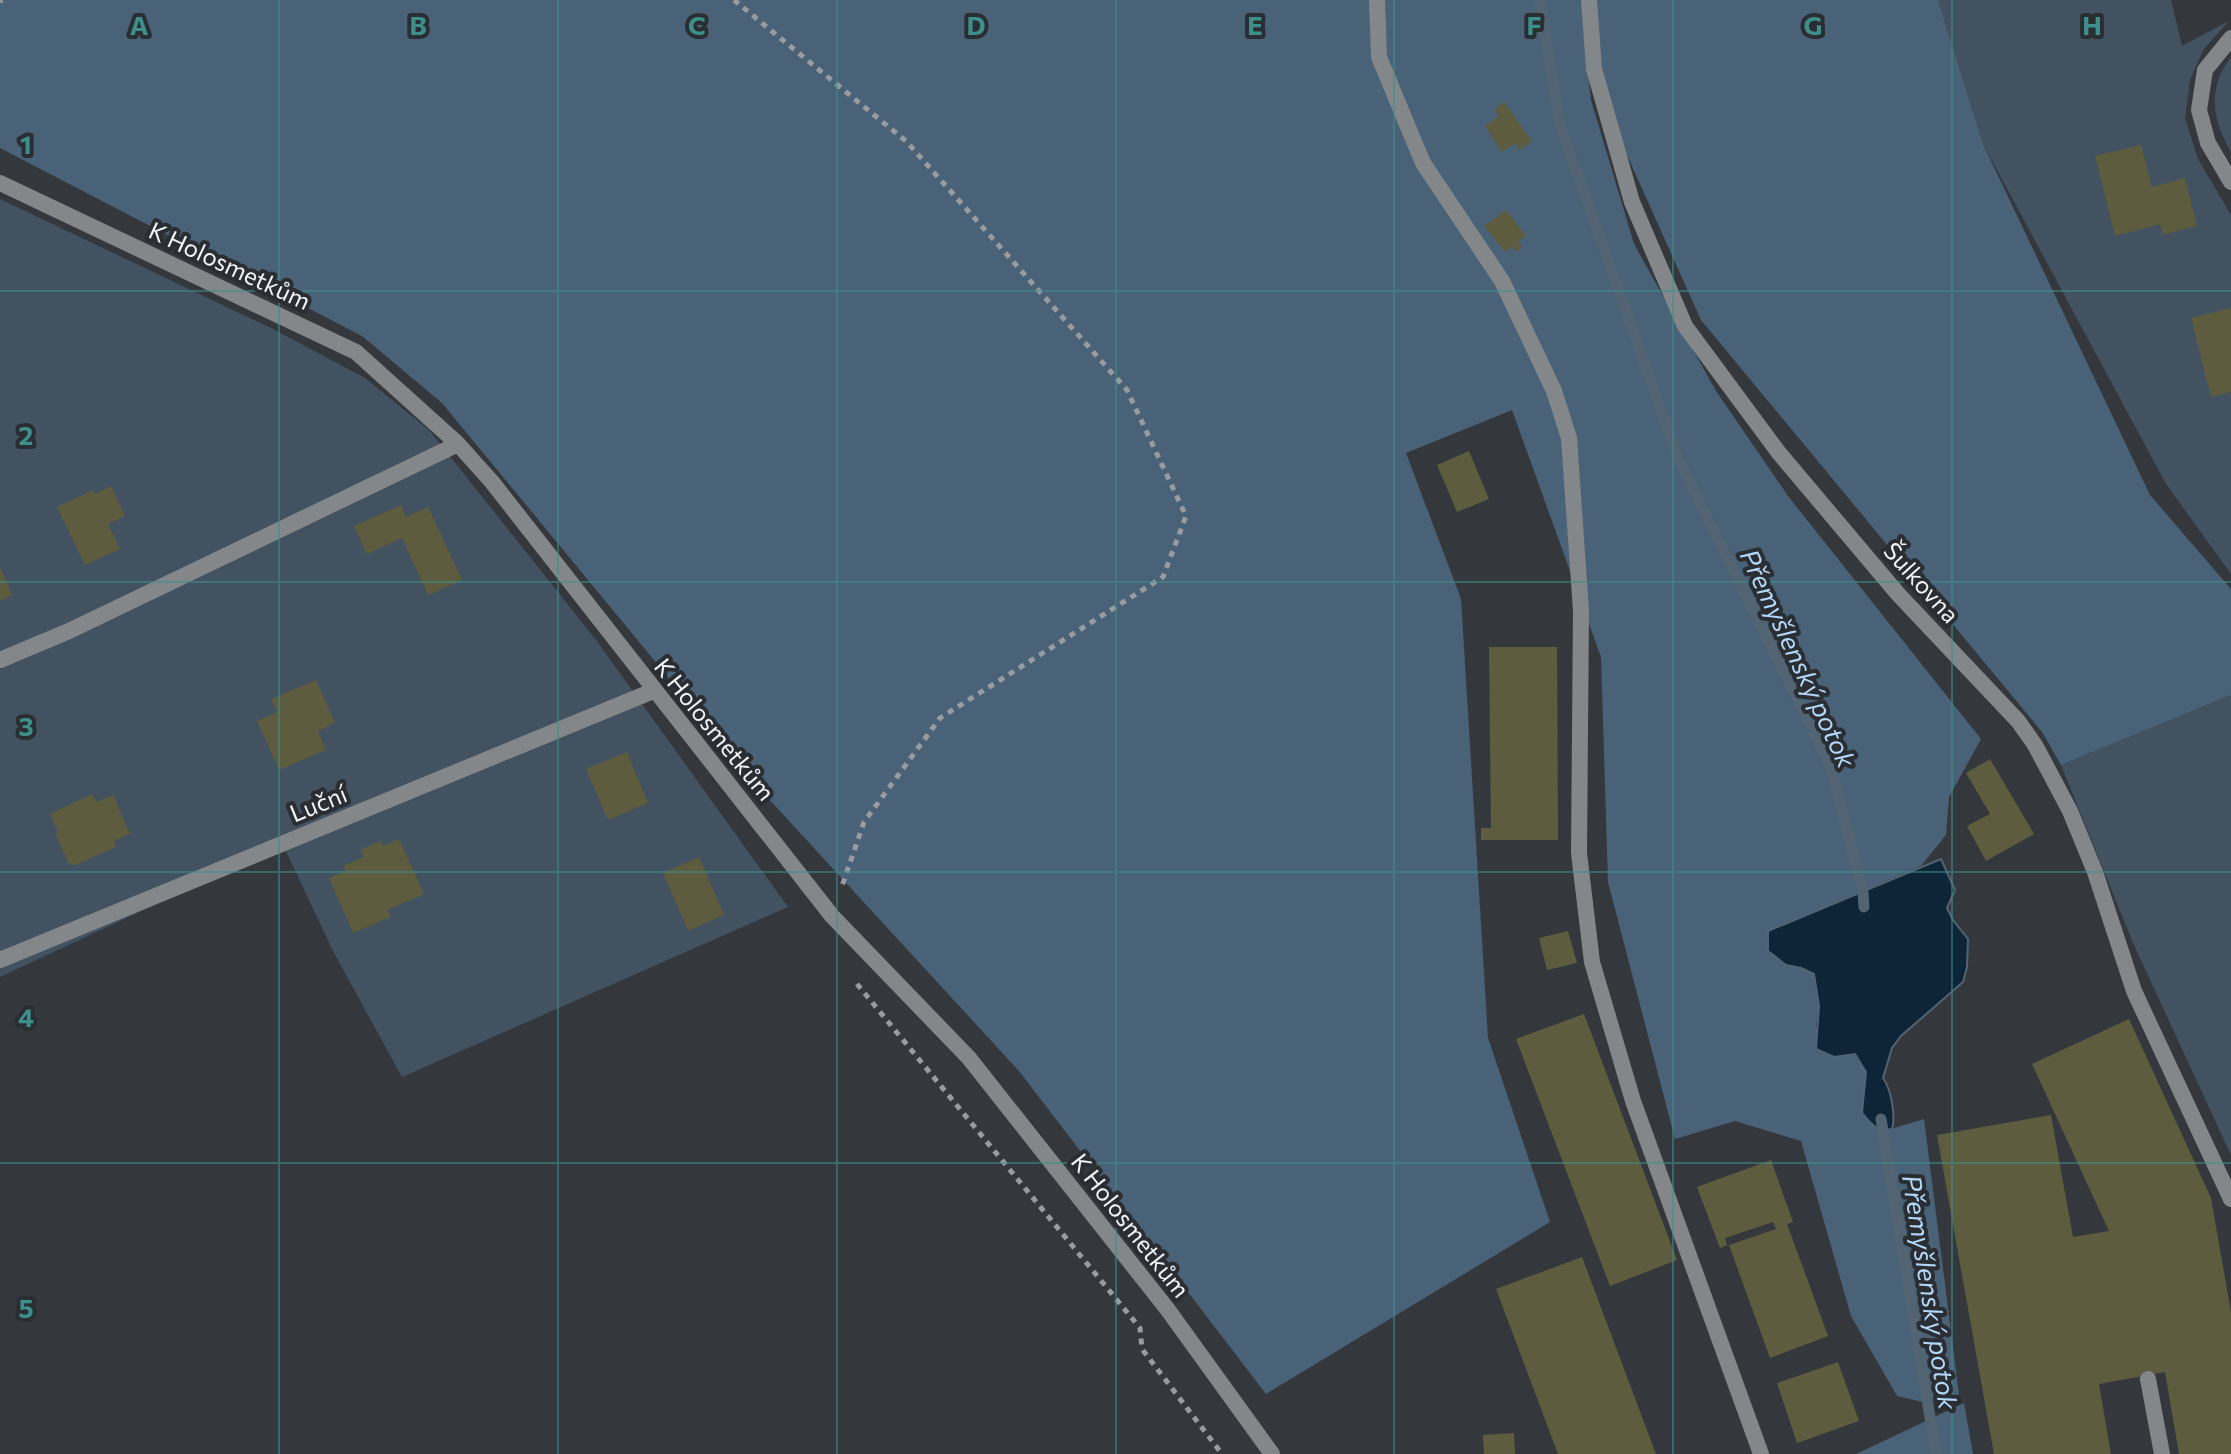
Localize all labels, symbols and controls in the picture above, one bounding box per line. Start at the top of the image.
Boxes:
text: A [130,9,149,40]
text: B [409,9,427,40]
text: C [688,9,706,40]
text: D [966,9,986,40]
text: E [1247,9,1263,40]
text: F [1526,9,1542,40]
text: G [1804,9,1822,40]
text: H [2082,9,2102,40]
text: 1 [20,128,32,159]
street label: K Holosmetkům [145,215,315,315]
text: 2 [19,419,33,450]
street label: Šulkovna [1878,536,1966,628]
water label: Přemyšlenský potok [1735,544,1864,773]
street label: K Holosmetkům [649,652,781,806]
text: 3 [18,710,34,741]
street label: Luční [285,778,352,827]
text: 4 [18,1001,34,1032]
street label: K Holosmetkům [1066,1147,1196,1303]
water label: Přemyšlenský potok [1897,1172,1965,1413]
text: 5 [18,1292,34,1323]

